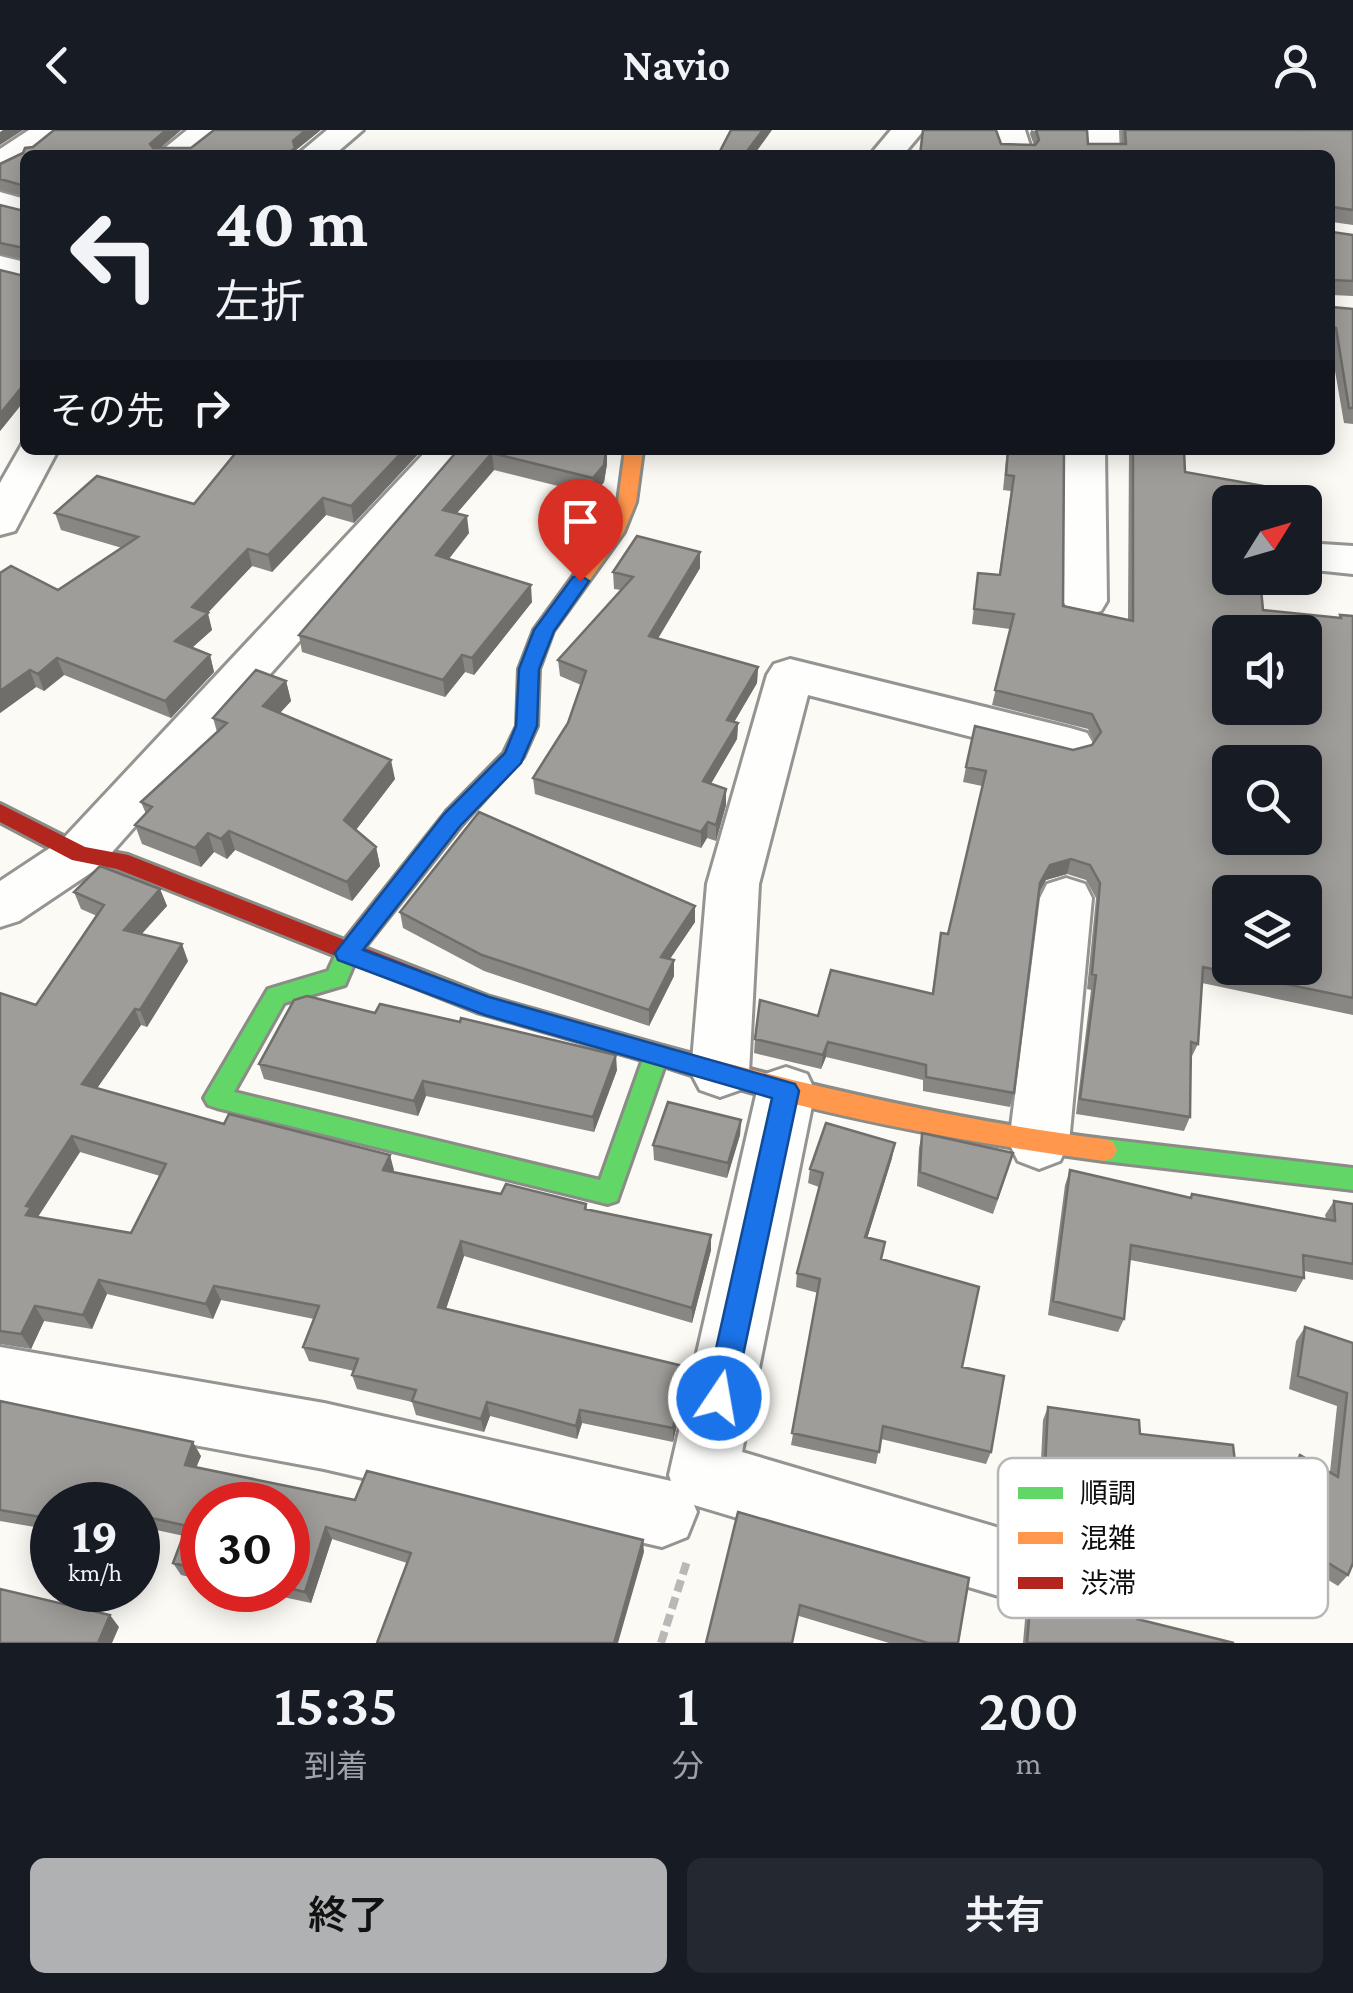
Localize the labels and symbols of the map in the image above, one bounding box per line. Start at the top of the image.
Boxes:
pin [538,479,623,582]
north arrow [1212,485,1322,595]
position arrow [667,1346,771,1450]
legend [998,1458,1328,1618]
text: 順調 [1080,1478,1136,1509]
speed limit sign: 30 [180,1482,310,1612]
text: 混雑 [1080,1523,1136,1554]
text: 渋滞 [1080,1568,1136,1599]

